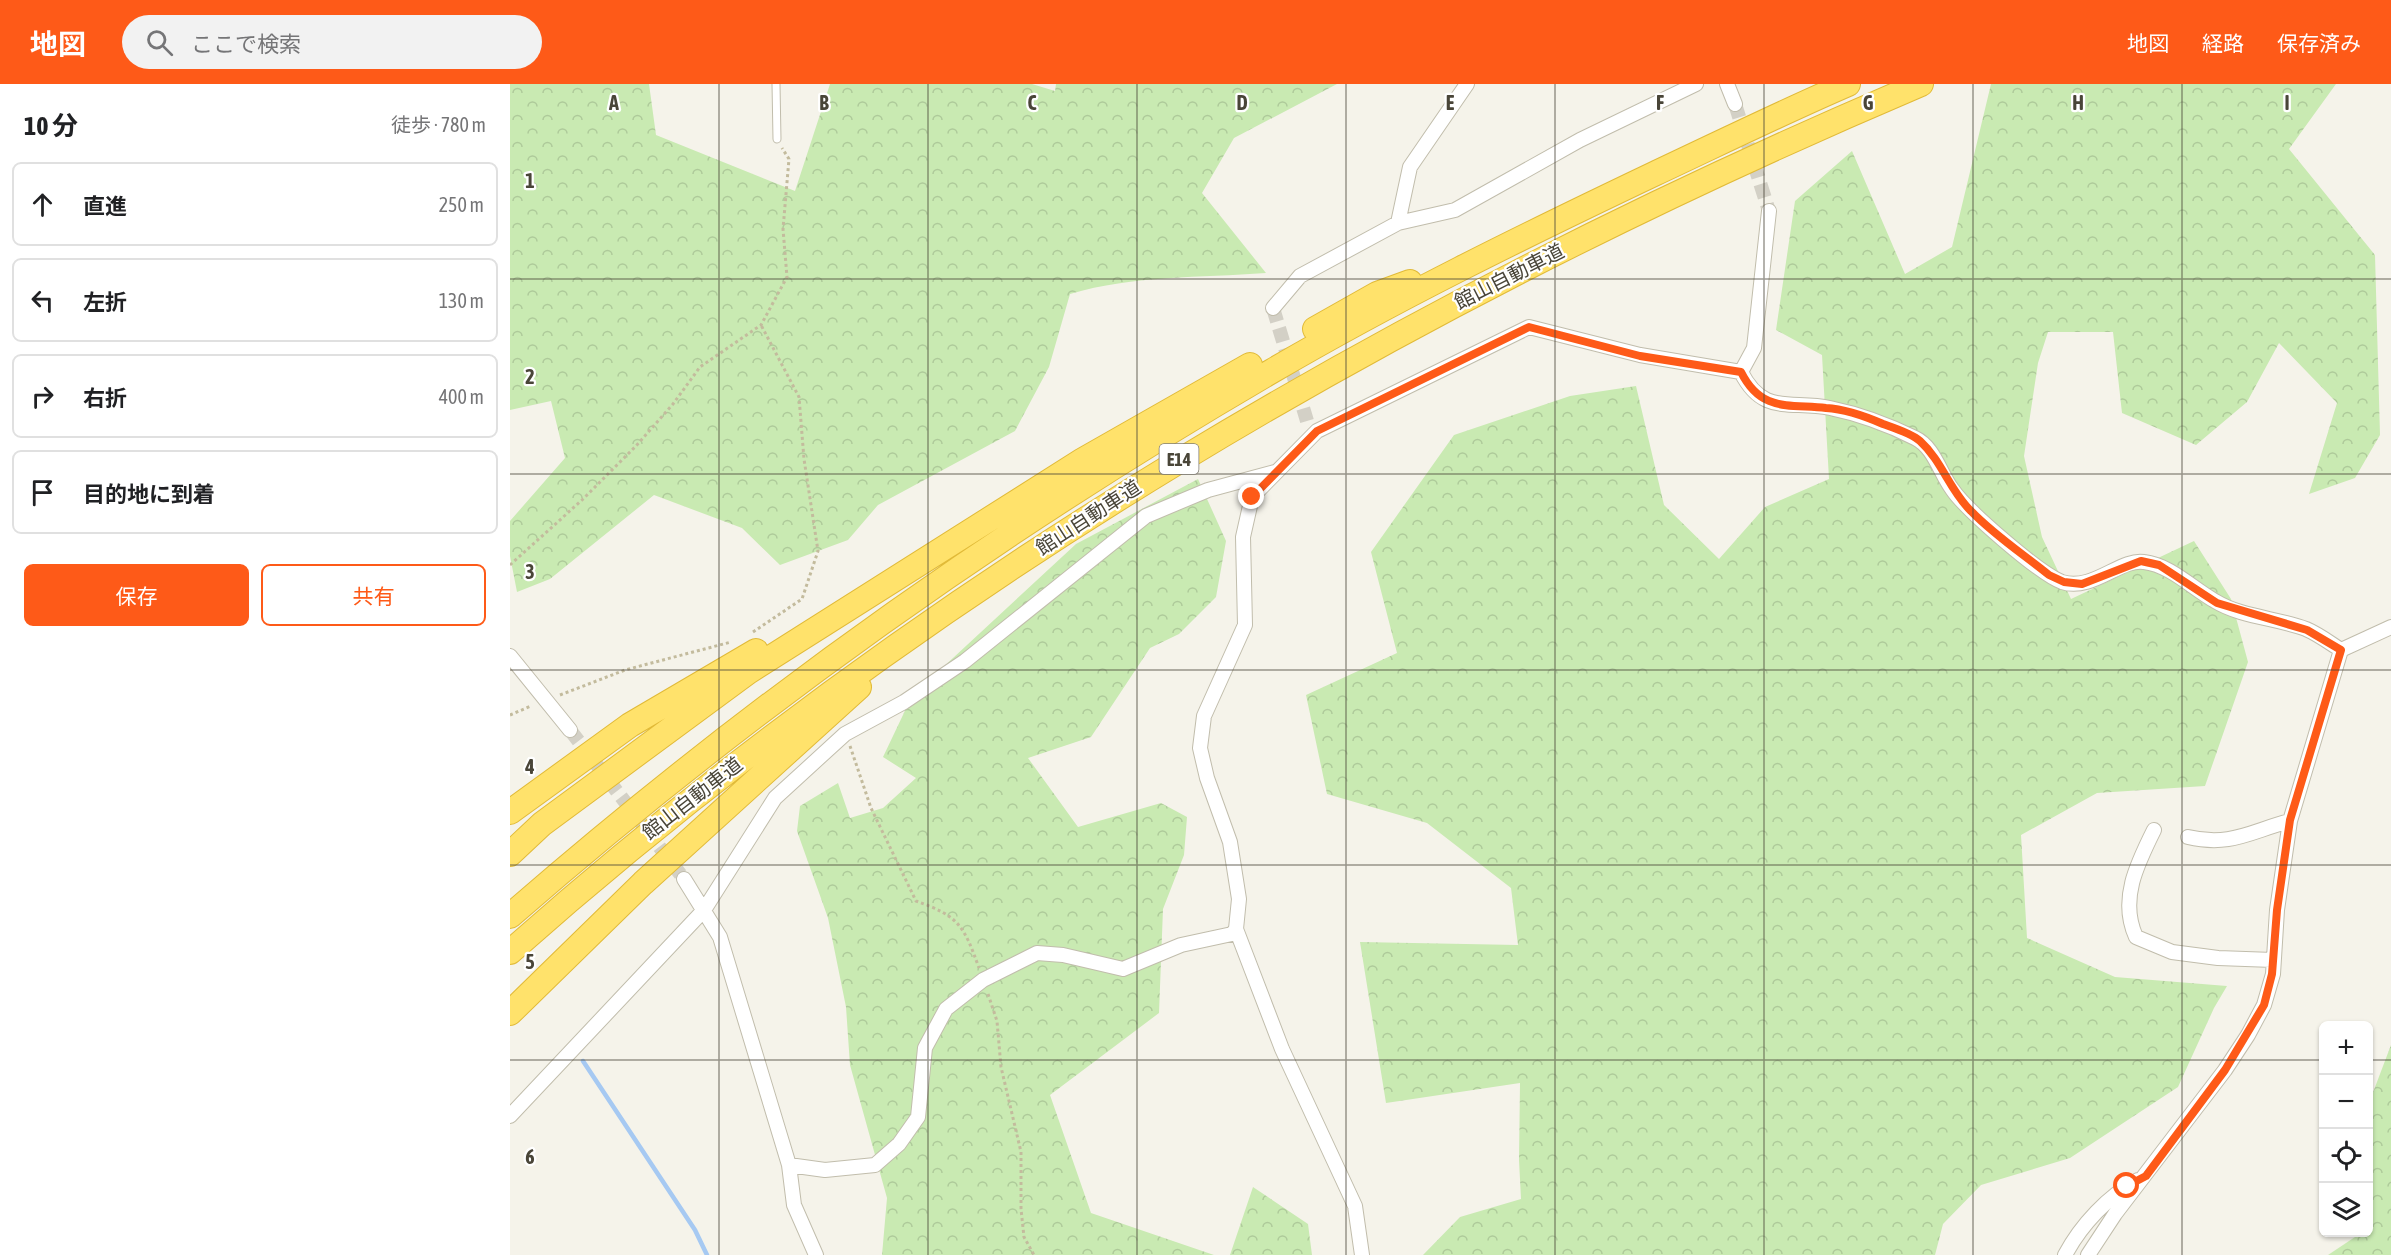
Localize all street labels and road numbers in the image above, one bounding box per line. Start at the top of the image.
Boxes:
street label: 館山自動車道 [1450,239,1568,313]
road number: E14 [1160,444,1198,474]
street label: 館山自動車道 [1031,475,1145,559]
street label: 館山自動車道 [638,752,746,844]

